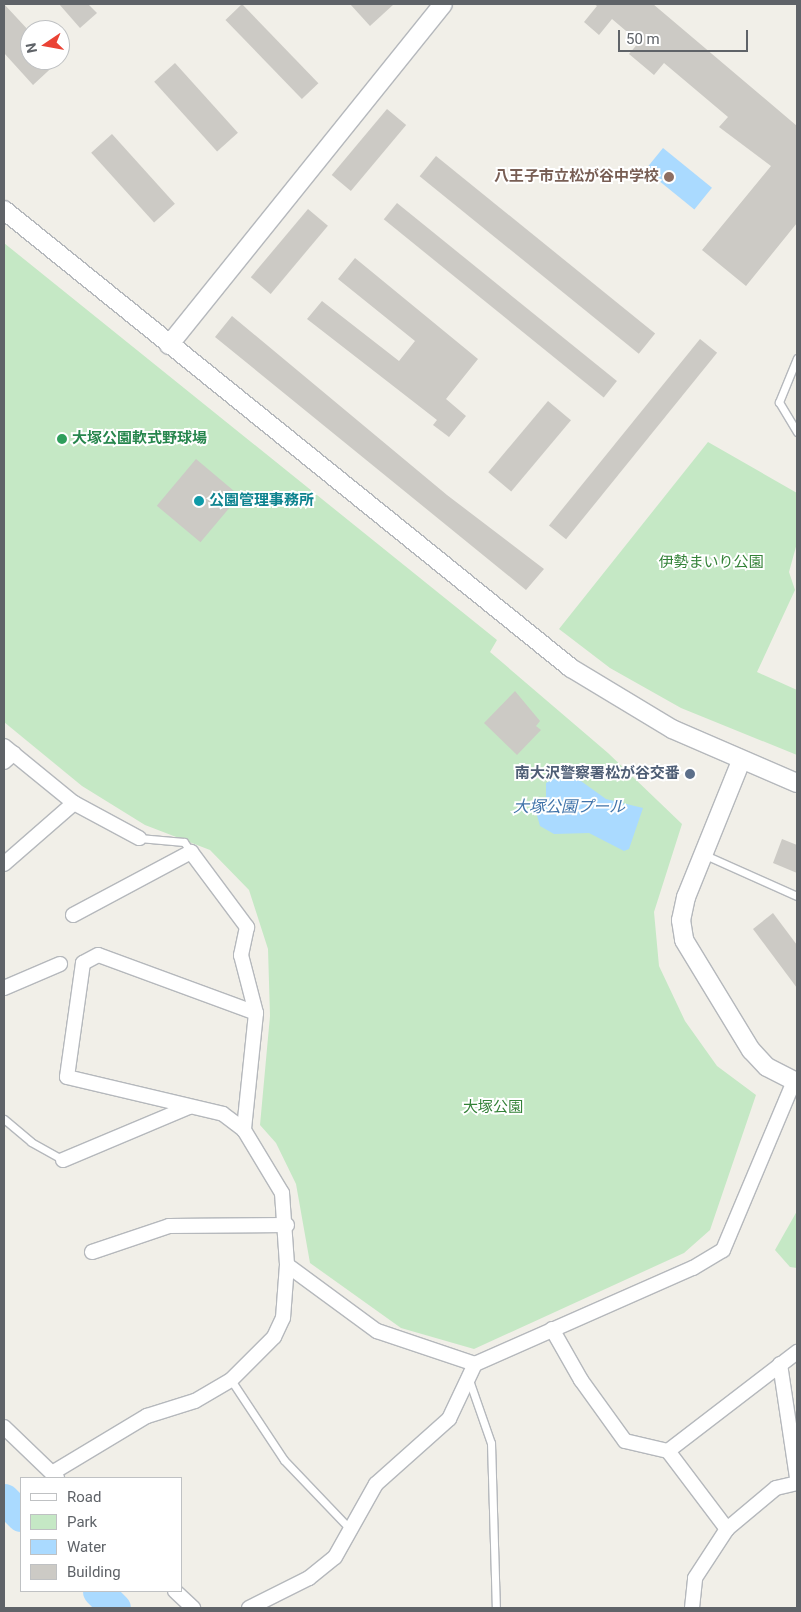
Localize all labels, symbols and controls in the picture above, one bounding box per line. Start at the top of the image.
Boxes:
north arrow [20,20,70,70]
scale bar [621,20,751,52]
text: 50 m [626,30,660,48]
text: N [22,41,40,54]
place label: 八王子市立松が谷中学校 [494,168,659,186]
marker: 八王子市立松が谷中学校 [663,171,675,183]
place label: 大塚公園軟式野球場 [72,430,207,448]
marker: 大塚公園軟式野球場 [56,433,68,445]
place label: 公園管理事務所 [209,492,314,510]
marker: 公園管理事務所 [193,495,205,507]
park label: 伊勢まいり公園 [659,554,763,572]
place label: 南大沢警察署松が谷交番 [515,765,680,783]
marker: 南大沢警察署松が谷交番 [684,768,696,780]
water label: 大塚公園プール [513,797,625,817]
park label: 大塚公園 [463,1099,523,1117]
legend [20,1477,182,1592]
text: Road [67,1488,101,1506]
text: Park [67,1513,97,1531]
text: Water [67,1538,106,1556]
text: Building [67,1563,121,1581]

